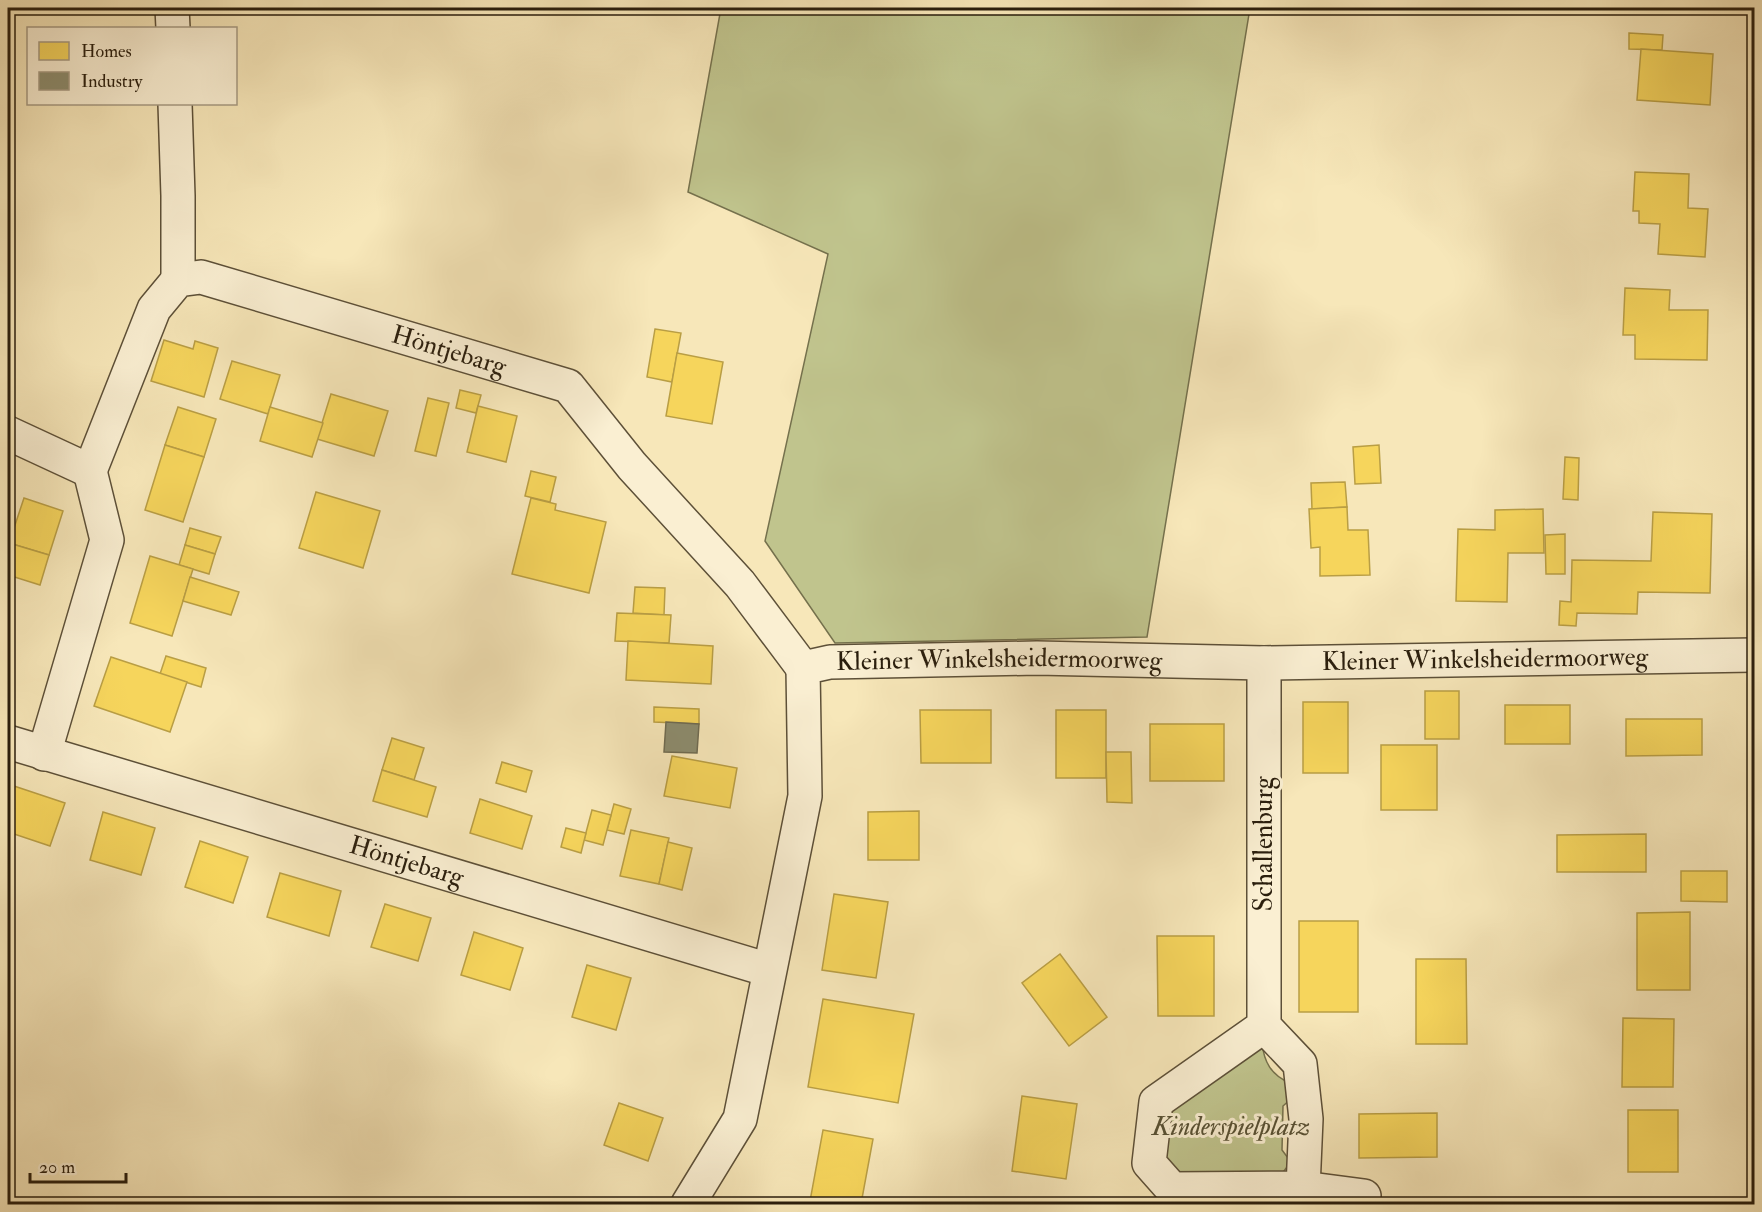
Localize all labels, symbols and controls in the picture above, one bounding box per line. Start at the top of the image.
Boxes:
legend [27,27,237,105]
text: Homes [81,40,132,63]
text: Industry [81,70,143,93]
street label: Höntjebarg [388,318,511,383]
street label: Kleiner Winkelsheidermoorweg [1322,641,1650,678]
street label: Kleiner Winkelsheidermoorweg [836,642,1164,678]
street label: Schallenburg [1248,775,1280,912]
street label: Höntjebarg [345,829,469,894]
park label: Kinderspielplatz [1150,1111,1310,1143]
scale bar [30,1146,126,1184]
text: 20 m [39,1156,75,1179]

